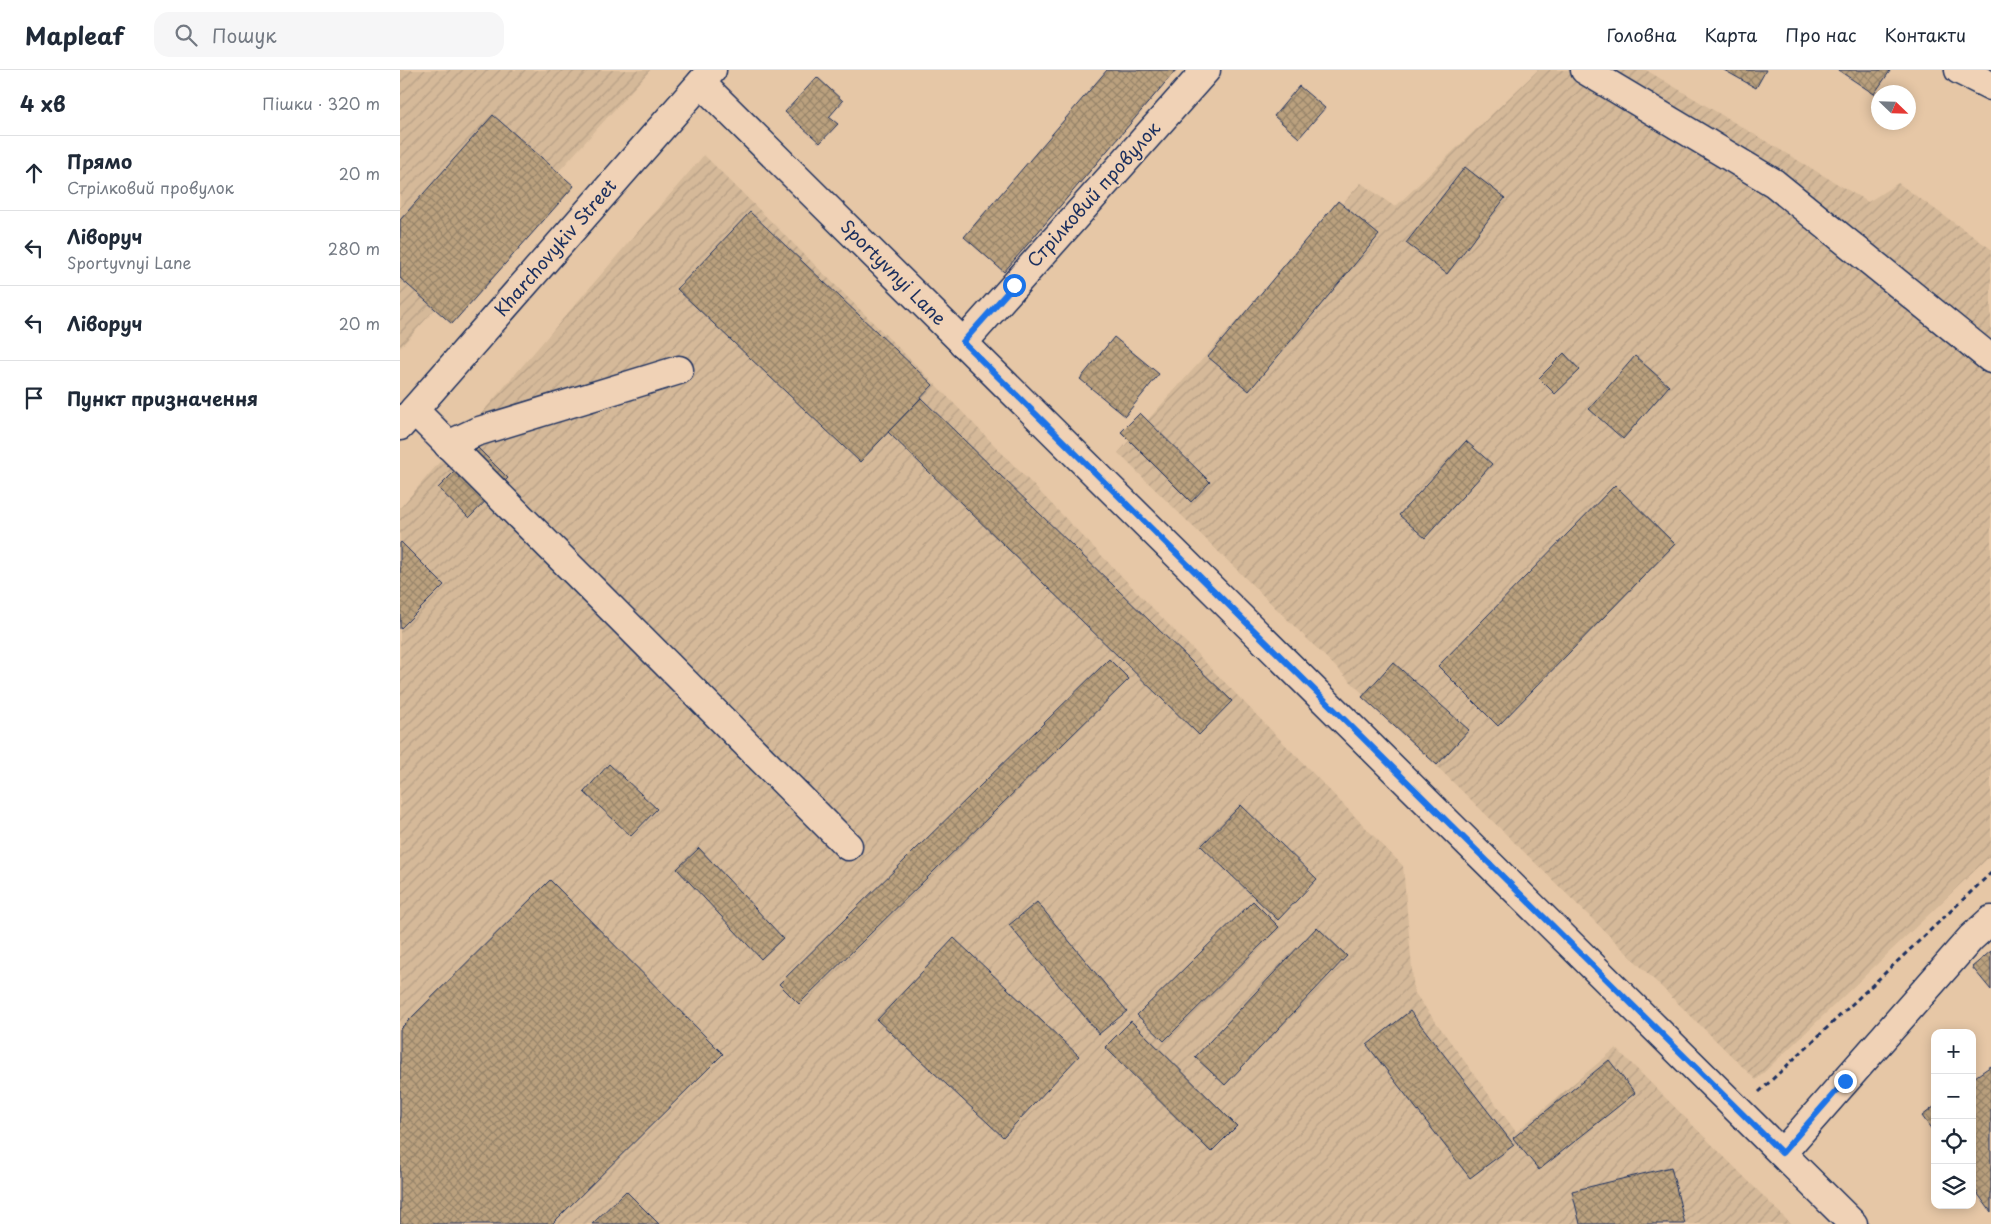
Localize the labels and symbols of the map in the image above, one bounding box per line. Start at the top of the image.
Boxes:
north arrow [1871,85,1916,130]
street label: Стрілковий провулок [1020,115,1166,273]
street label: Kharchovykiv Street [488,172,622,322]
street label: Sportyvnyi Lane [835,213,953,331]
route start [1003,274,1026,297]
route end [1834,1070,1857,1093]

